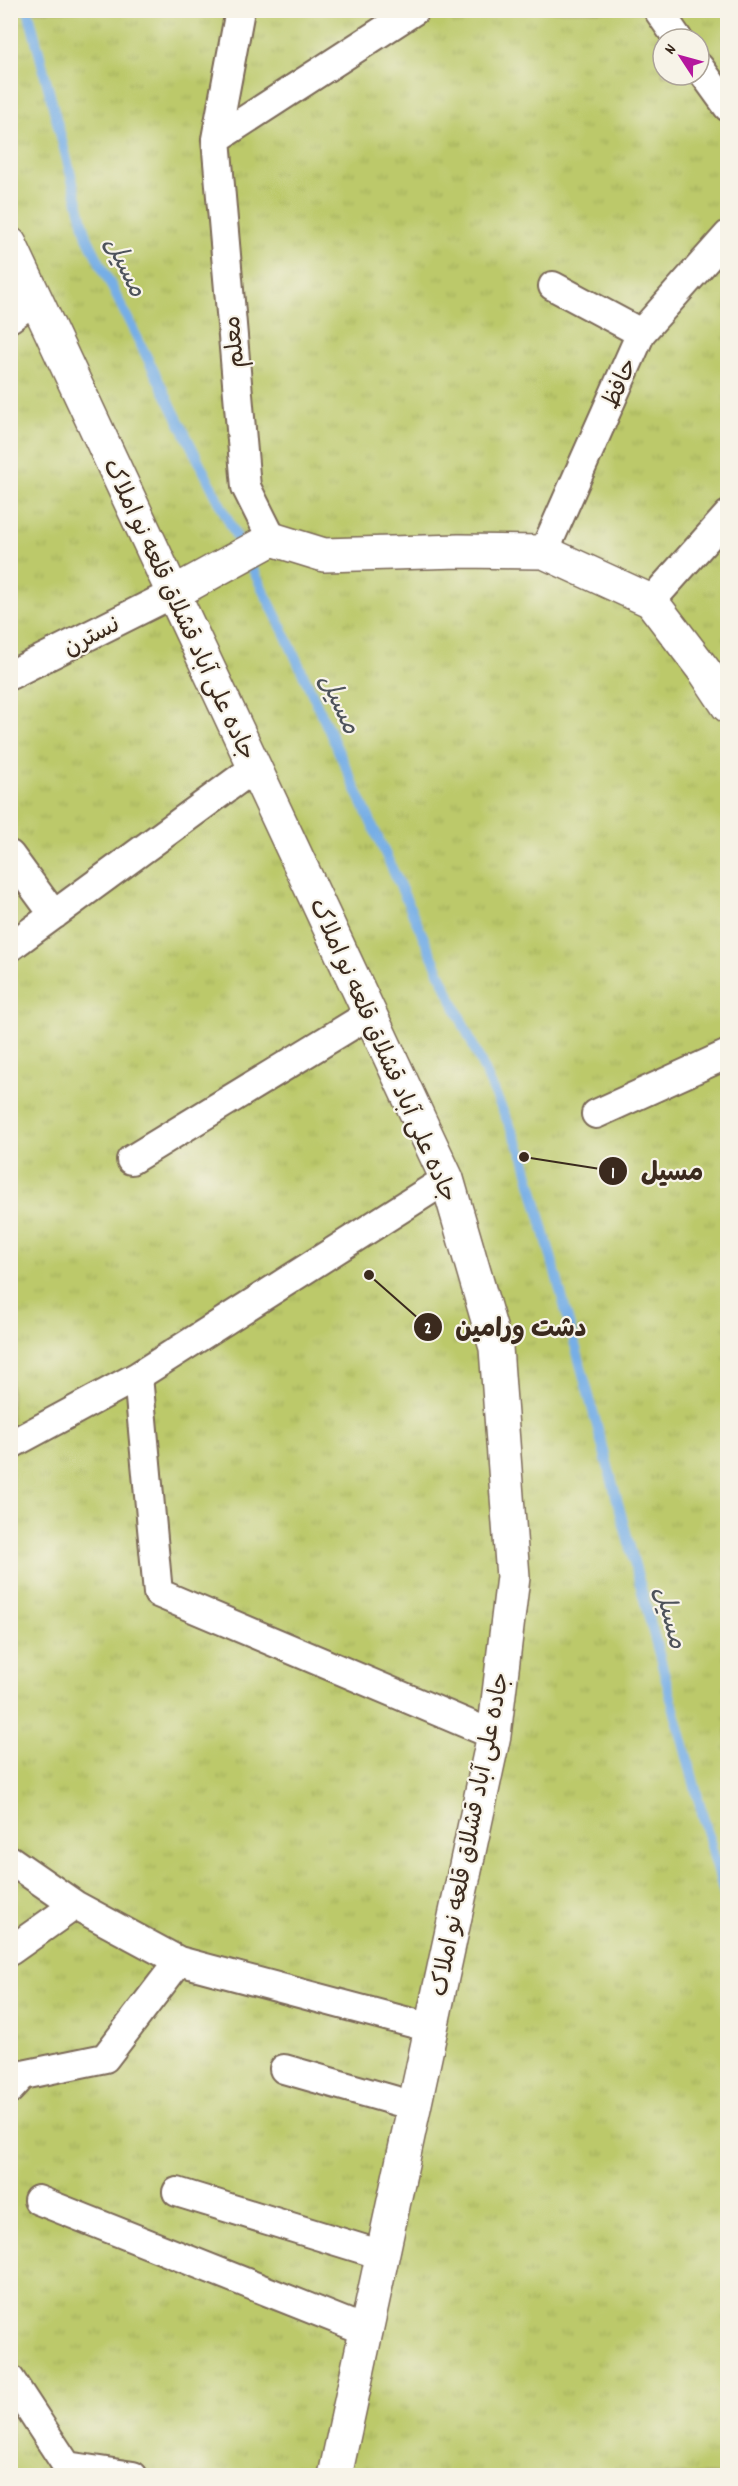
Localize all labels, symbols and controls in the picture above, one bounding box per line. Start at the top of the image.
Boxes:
north arrow [651,27,711,87]
text: N [659,40,683,60]
water label: مسیل [93,231,155,305]
street label: معلم [217,314,255,369]
street label: حافظ [595,353,648,415]
street label: جاده علی آباد قشلاق قلعه نو املاک [92,454,262,767]
street label: نسترن [58,609,127,666]
water label: مسیل [308,668,368,742]
street label: جاده علی آباد قشلاق قلعه نو املاک [299,894,464,1209]
callout: مسیل [598,1149,715,1193]
text: مسیل [641,1156,703,1193]
text: 1 [611,1162,615,1187]
callout: دشت ورامین [413,1305,598,1349]
text: دشت ورامین [455,1312,587,1349]
text: 2 [424,1317,432,1342]
water label: مسیل [643,1583,695,1654]
street label: جاده علی آباد قشلاق قلعه نو املاک [424,1670,520,1999]

